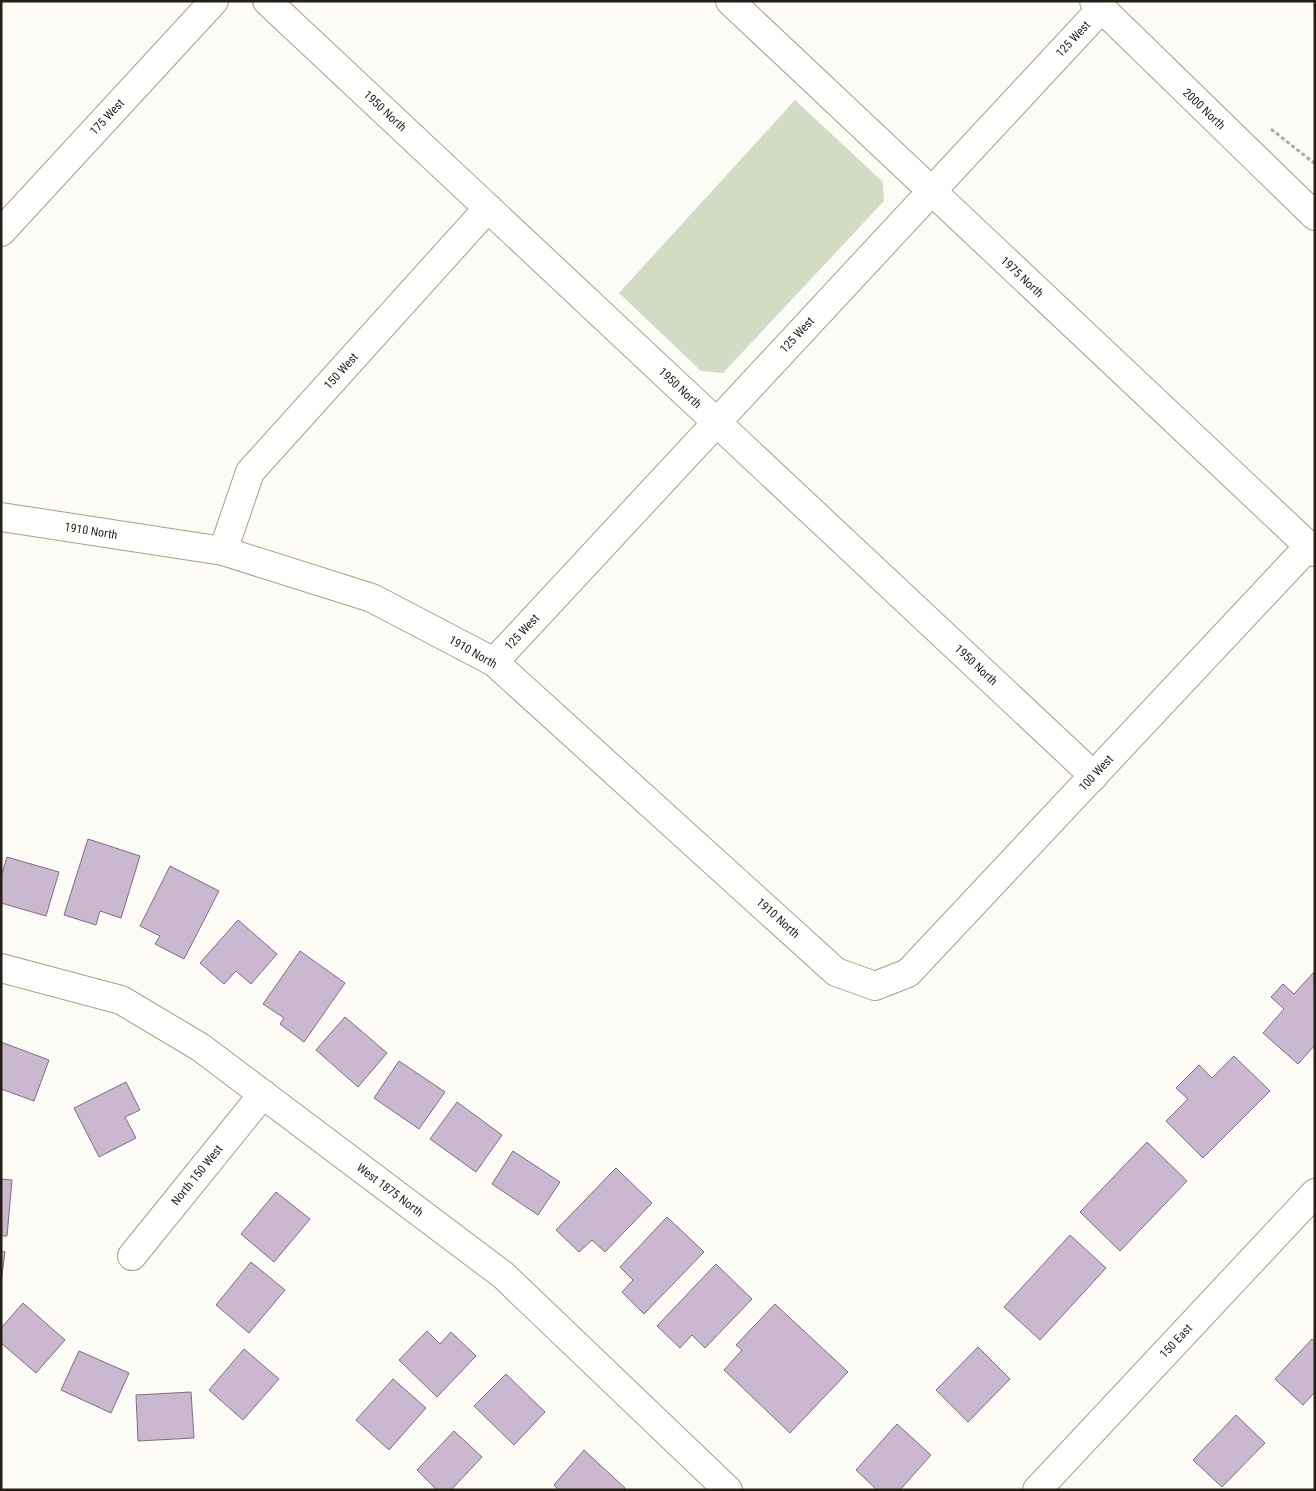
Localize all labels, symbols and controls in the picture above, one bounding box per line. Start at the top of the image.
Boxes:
street label: 125 West [1053,18,1093,60]
street label: 2000 North [1180,85,1228,133]
street label: 1950 North [361,88,409,134]
street label: 175 West [87,96,127,138]
street label: 1975 North [998,254,1046,300]
street label: 125 West [777,314,817,356]
street label: 150 West [321,350,361,392]
street label: 1950 North [656,365,704,411]
street label: 1910 North [64,520,119,542]
street label: 125 West [502,611,542,653]
street label: 1910 North [446,633,500,671]
street label: 1950 North [952,642,1000,688]
street label: 100 West [1076,752,1116,794]
street label: 1910 North [754,895,803,941]
street label: North 150 West [168,1142,226,1208]
street label: West 1875 North [354,1160,426,1220]
street label: 150 East [1157,1321,1195,1361]

